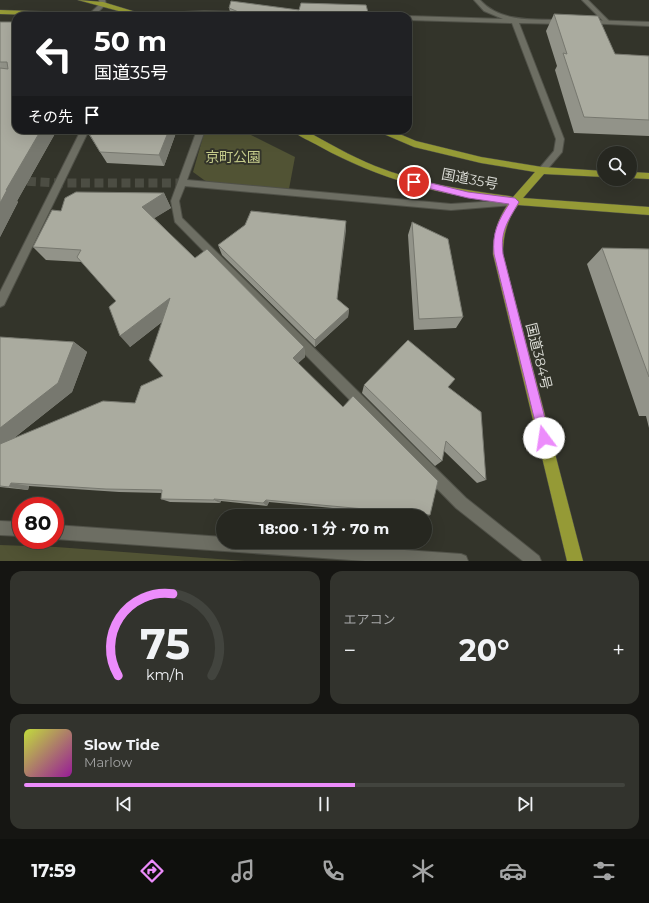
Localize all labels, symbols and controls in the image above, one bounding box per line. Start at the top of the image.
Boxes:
text: 50 m [94,24,167,58]
icon: left [28,28,80,80]
text: 国道35号 [94,62,168,84]
icon: arrive [81,104,103,126]
text: その先 [28,107,73,126]
map controls [597,146,637,186]
button: search [597,146,637,186]
park label: 京町公園 [205,148,261,166]
pin [397,165,431,199]
street label: 国道35号 [440,165,500,193]
icon: arrive [403,171,425,193]
street label: 国道384号 [522,321,556,391]
position arrow [523,417,565,459]
speed limit sign: 80 [12,497,64,549]
text: 18:00 · 1 分 · 70 m [259,519,389,538]
text: エアコン [344,611,396,627]
text: 75 [140,618,190,668]
text: 20° [459,632,510,669]
text: − [344,637,356,664]
text: + [612,637,625,664]
text: km/h [146,665,184,683]
text: Slow Tide [84,735,160,754]
text: Marlow [84,754,132,770]
icon: previous [113,793,135,815]
icon: pause [313,793,335,815]
icon: next [514,793,536,815]
icon: directions [138,857,166,885]
icon: music [229,857,257,885]
icon: phone [319,857,347,885]
icon: climate [409,857,437,885]
icon: car [499,857,527,885]
icon: filters [590,857,618,885]
text: 17:59 [31,860,76,882]

